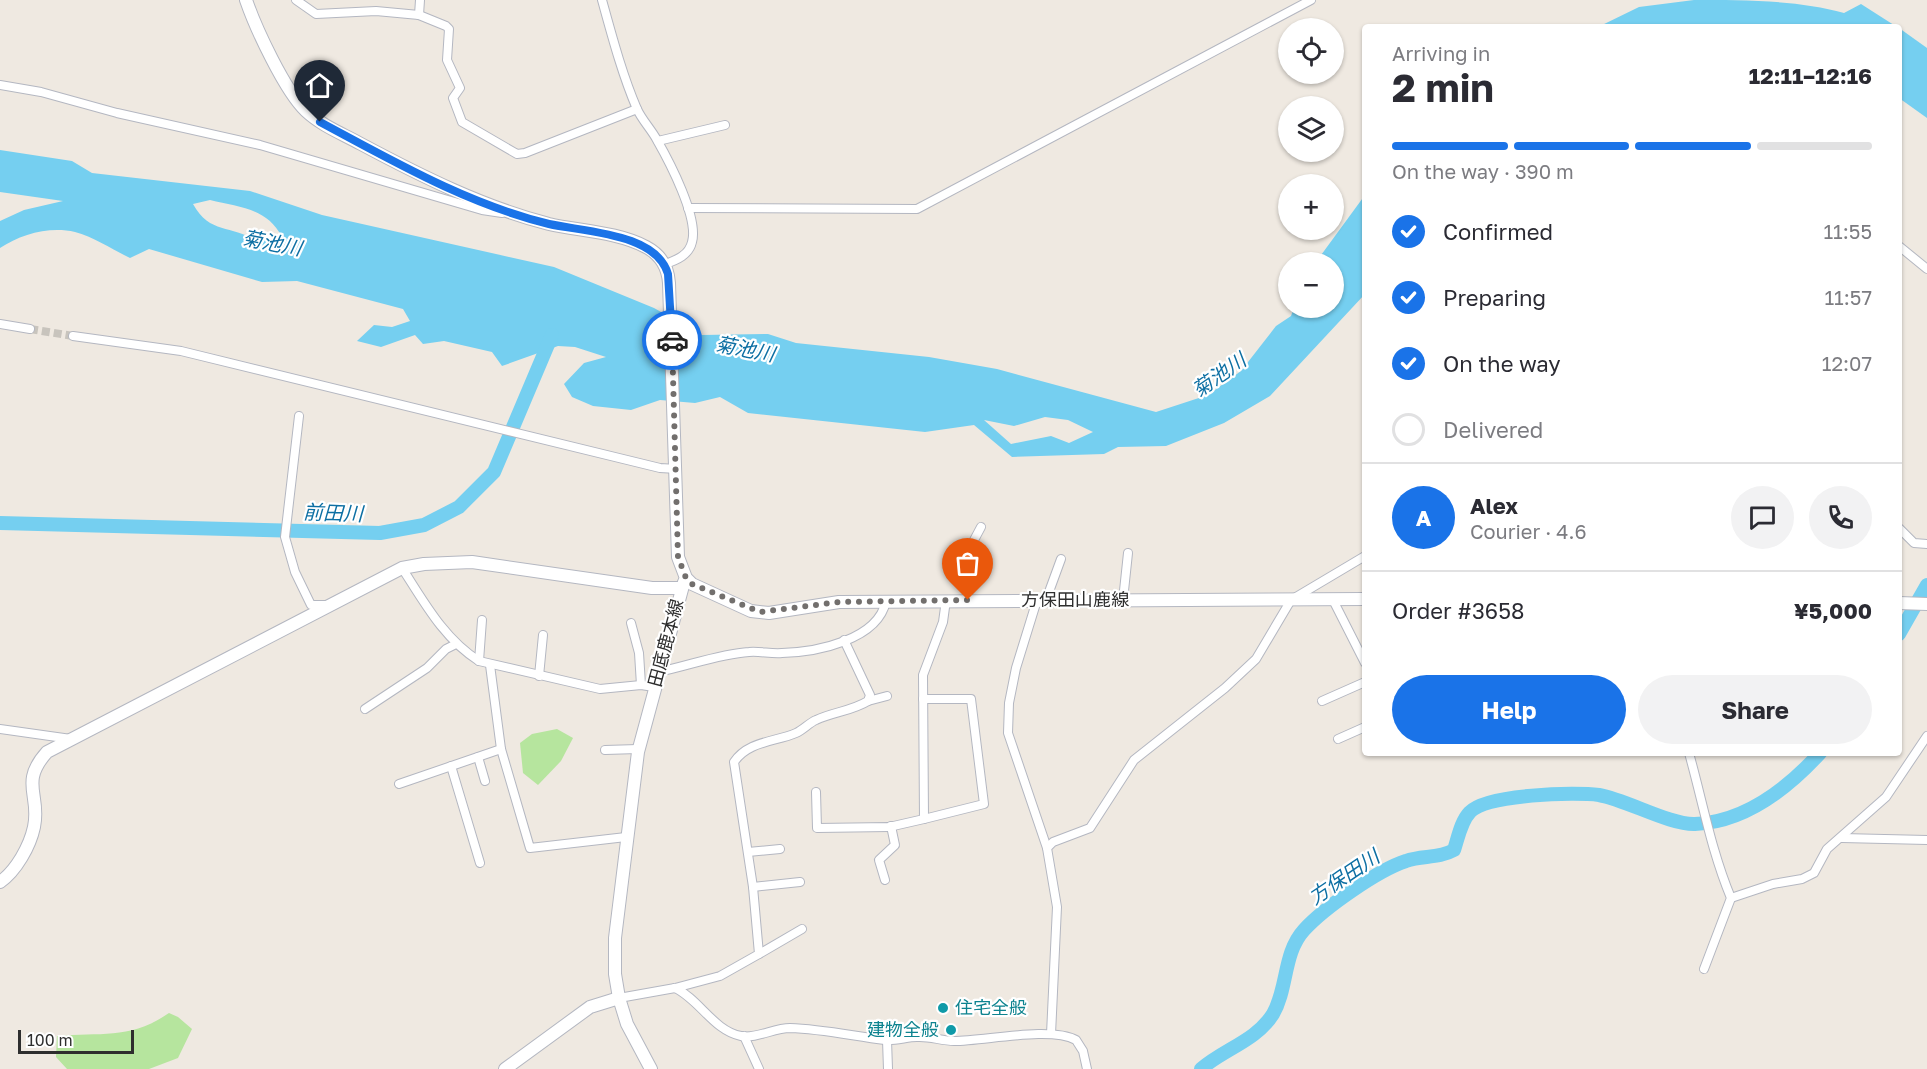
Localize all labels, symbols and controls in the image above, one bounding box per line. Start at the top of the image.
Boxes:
map controls [1278,18,1344,318]
button: locate [1278,18,1344,84]
text: Arriving in [1392,41,1490,65]
pin [294,60,345,122]
text: 12:11–12:16 [1749,62,1872,89]
text: 2 min [1392,64,1494,111]
icon: home [303,69,336,102]
button: layers [1278,96,1344,162]
text: On the way · 390 m [1392,159,1574,183]
button: + [1278,174,1344,240]
icon: check [1392,215,1425,248]
text: Confirmed [1443,218,1553,245]
text: 11:55 [1823,219,1872,243]
water label: 菊池川 [240,225,306,260]
button: − [1278,252,1344,318]
icon: check [1392,281,1425,314]
text: Preparing [1443,284,1546,311]
text: 11:57 [1824,285,1872,309]
courier [642,310,702,370]
icon: car [656,324,689,357]
water label: 菊池川 [713,331,779,366]
water label: 菊池川 [1187,346,1252,401]
icon: check [1392,347,1425,380]
text: On the way [1443,350,1561,377]
text: 12:07 [1822,351,1872,375]
text: Delivered [1443,416,1543,443]
button: chat [1731,486,1794,549]
button: phone [1809,486,1872,549]
text: Alex [1470,492,1518,519]
water label: 前田川 [303,499,365,525]
text: A [1416,504,1431,531]
text: Courier · 4.6 [1470,519,1587,543]
pin [942,538,993,600]
icon: bag [951,547,984,580]
street label: 方保田山鹿線 [1021,588,1129,610]
street label: 田底鹿本線 [643,596,687,689]
text: Order #3658 [1392,597,1524,624]
text: ¥5,000 [1794,597,1872,624]
button: Help [1392,675,1626,744]
button: Share [1638,675,1872,744]
water label: 方保田川 [1304,843,1385,908]
place label: 住宅全般 [955,996,1027,1018]
marker: 住宅全般 [936,1001,950,1015]
place label: 建物全般 [867,1018,939,1040]
marker: 建物全般 [944,1023,958,1037]
scale bar [18,1027,134,1054]
text: 100 m [27,1030,73,1050]

